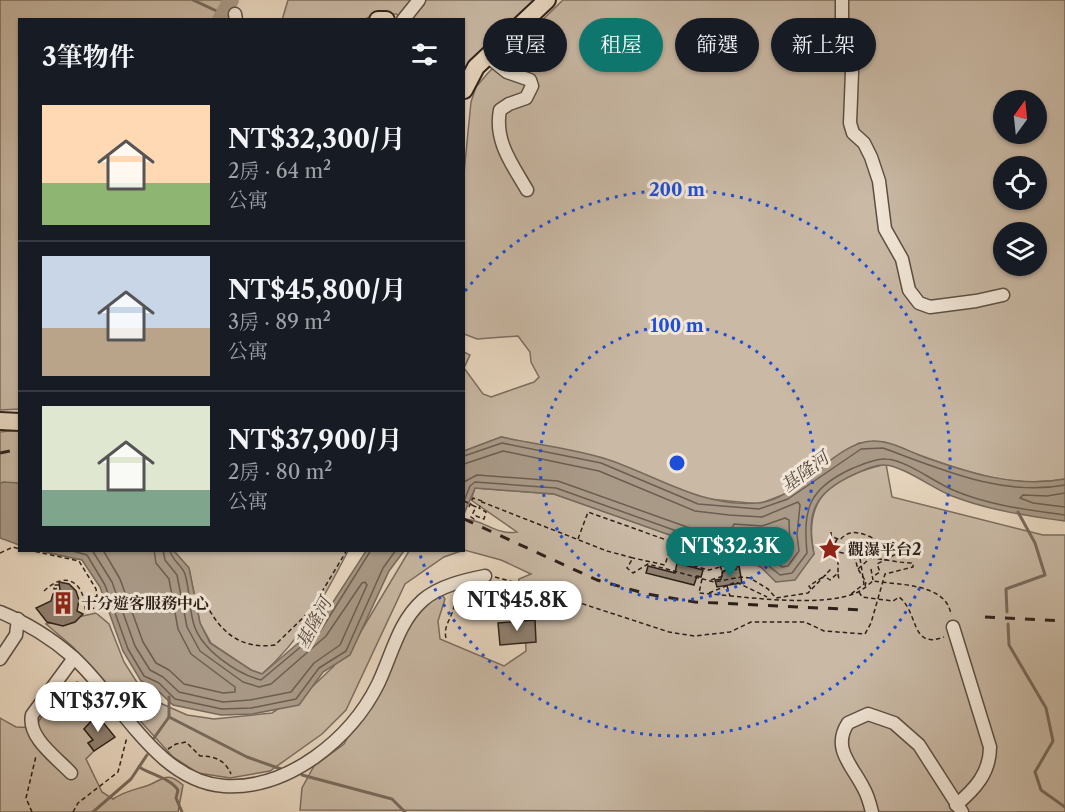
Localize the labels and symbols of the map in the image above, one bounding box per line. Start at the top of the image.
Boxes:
north arrow [993,90,1047,144]
text: 200 m [649,179,705,201]
text: 100 m [650,315,704,337]
water label: 基隆河 [777,445,836,497]
centre of rings [667,453,687,473]
pin: NT$32.3K [668,527,792,578]
place icon: 觀瀑平台2 [817,536,843,562]
place label: 觀瀑平台2 [848,539,921,559]
pin: NT$45.8K [455,581,579,632]
building icon: 十分遊客服務中心 [50,590,76,616]
water label: 基隆河 [292,591,338,652]
place label: 十分遊客服務中心 [81,593,209,613]
pin: NT$37.9K [36,682,160,733]

